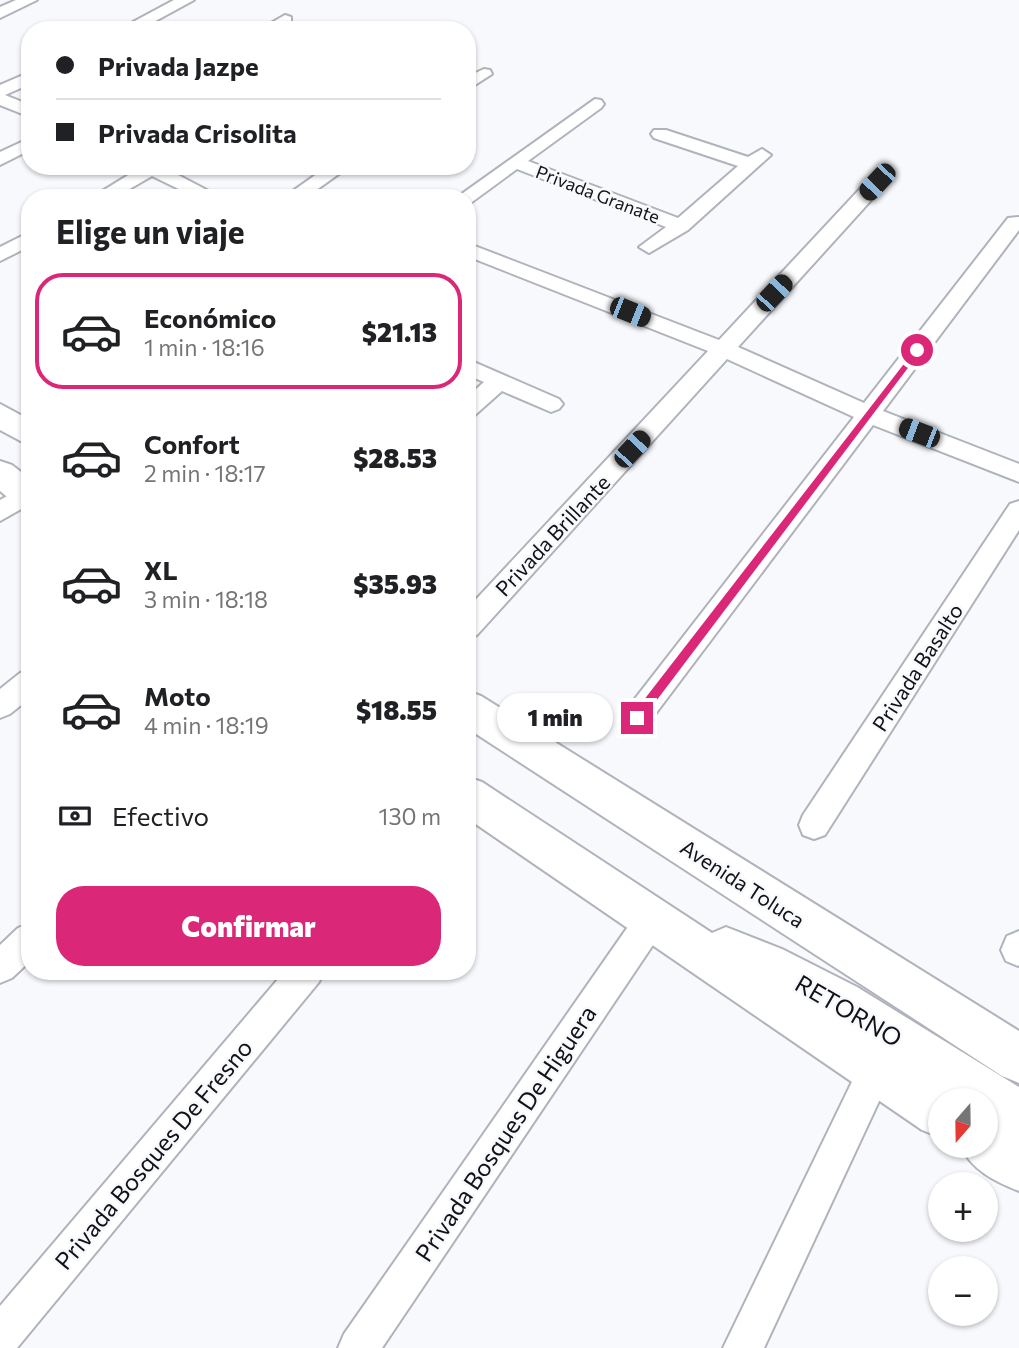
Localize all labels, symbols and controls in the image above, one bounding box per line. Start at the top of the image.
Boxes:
text: Privada Jazpe [98,50,259,81]
text: Privada Crisolita [98,117,297,148]
car [855,159,900,205]
street label: Privada Granate [533,160,663,228]
text: Elige un viaje [56,211,245,251]
car [752,270,797,316]
car [607,294,654,330]
icon: car [60,300,123,363]
text: Económico [144,302,276,333]
text: $21.13 [362,316,437,347]
text: 1 min · 18:16 [144,333,265,361]
route start [901,334,933,366]
car [896,416,943,450]
icon: car [60,426,123,489]
car [610,426,655,472]
text: Confort [144,428,240,459]
text: $28.53 [353,442,437,473]
text: 2 min · 18:17 [144,459,266,487]
street label: Privada Brillante [490,469,614,601]
icon: car [60,552,123,615]
text: XL [144,554,178,585]
text: $35.93 [353,568,437,599]
text: 3 min · 18:18 [144,585,268,613]
street label: Privada Basalto [866,599,968,735]
icon: car [60,678,123,741]
text: Moto [144,680,211,711]
text: $18.55 [356,694,437,725]
callout: 1 min [497,694,612,742]
route end [621,702,653,734]
text: 1 min [527,703,583,731]
text: 4 min · 18:19 [144,711,269,739]
icon: cash [56,797,94,835]
text: Efectivo [112,800,209,831]
text: 130 m [379,802,441,830]
street label: Avenida Toluca [676,834,810,932]
button: Confirmar [56,886,441,966]
street label: RETORNO [791,968,907,1052]
street label: Privada Bosques De Higuera [408,999,602,1267]
street label: Privada Bosques De Fresno [48,1033,258,1275]
north arrow [928,1088,998,1158]
map controls [928,1088,998,1326]
button: + [928,1172,998,1242]
button: − [928,1256,998,1326]

